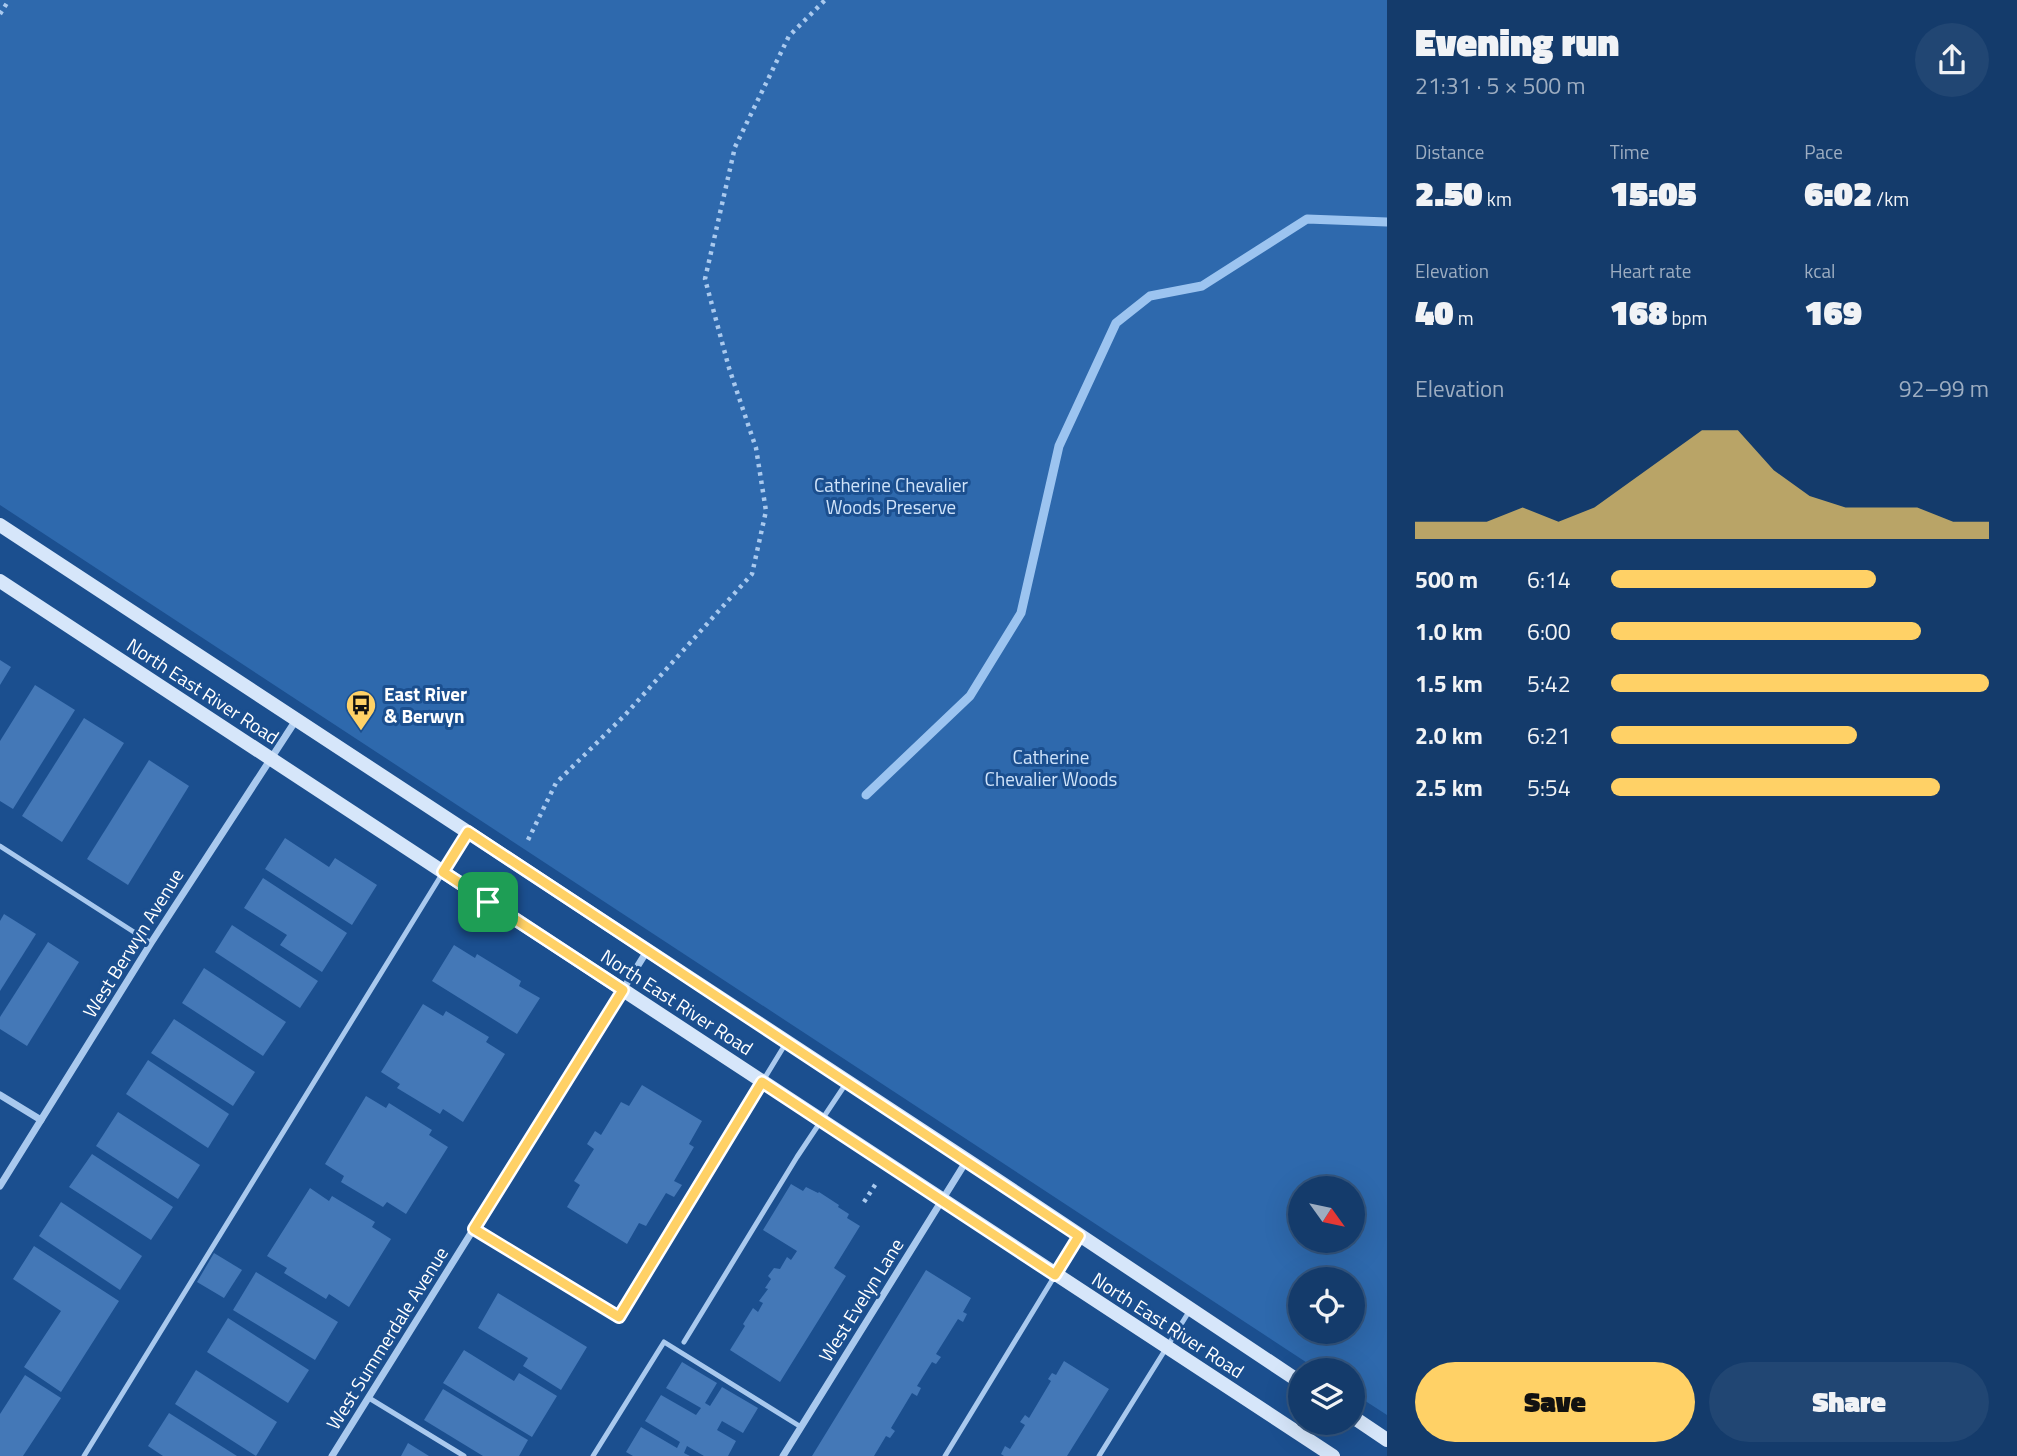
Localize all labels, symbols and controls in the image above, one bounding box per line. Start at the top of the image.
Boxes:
text: Evening run [1415,13,1619,71]
button: share [1915,23,1989,97]
text: 21:31 · 5 × 500 m [1415,68,1585,103]
text: Distance [1415,137,1484,166]
text: Time [1610,137,1649,166]
text: Pace [1804,137,1843,166]
text: 2.50 [1415,166,1483,220]
text: 15:05 [1610,166,1697,220]
text: 6:02 [1804,166,1872,220]
text: km [1483,184,1512,213]
text: /km [1872,184,1909,213]
text: Elevation [1415,256,1489,285]
text: Heart rate [1610,256,1691,285]
text: kcal [1804,256,1835,285]
text: 40 [1415,285,1454,339]
text: 168 [1610,285,1667,339]
text: 169 [1804,285,1862,339]
text: m [1454,303,1474,332]
text: bpm [1667,303,1708,332]
text: Elevation [1415,371,1504,406]
text: 92–99 m [1899,371,1989,406]
park label: Catherine Chevalier Woods Preserve [814,470,969,521]
text: 500 m [1415,562,1478,597]
text: 6:14 [1527,562,1571,597]
text: 1.0 km [1415,614,1483,649]
text: 6:00 [1527,614,1571,649]
street label: North East River Road [121,630,285,751]
text: 1.5 km [1415,666,1483,701]
text: 5:42 [1527,666,1571,701]
place label: East River & Berwyn [384,679,467,730]
bus stop icon: East River & Berwyn [344,688,378,732]
text: 2.0 km [1415,718,1483,753]
text: 6:21 [1527,718,1571,753]
park label: Catherine Chevalier Woods [985,742,1118,793]
text: 2.5 km [1415,770,1483,805]
text: 5:54 [1527,770,1571,805]
street label: West Berwyn Avenue [75,863,190,1023]
pin [458,872,518,932]
icon: arrive [469,883,507,921]
street label: North East River Road [595,941,759,1062]
north arrow [1288,1176,1365,1253]
map controls [1288,1176,1365,1435]
street label: West Evelyn Lane [811,1232,910,1367]
street label: West Summerdale Avenue [318,1241,455,1435]
street label: North East River Road [1086,1264,1250,1385]
button: locate [1288,1267,1365,1344]
button: layers [1288,1358,1365,1435]
button: Save [1415,1362,1695,1442]
button: Share [1709,1362,1989,1442]

